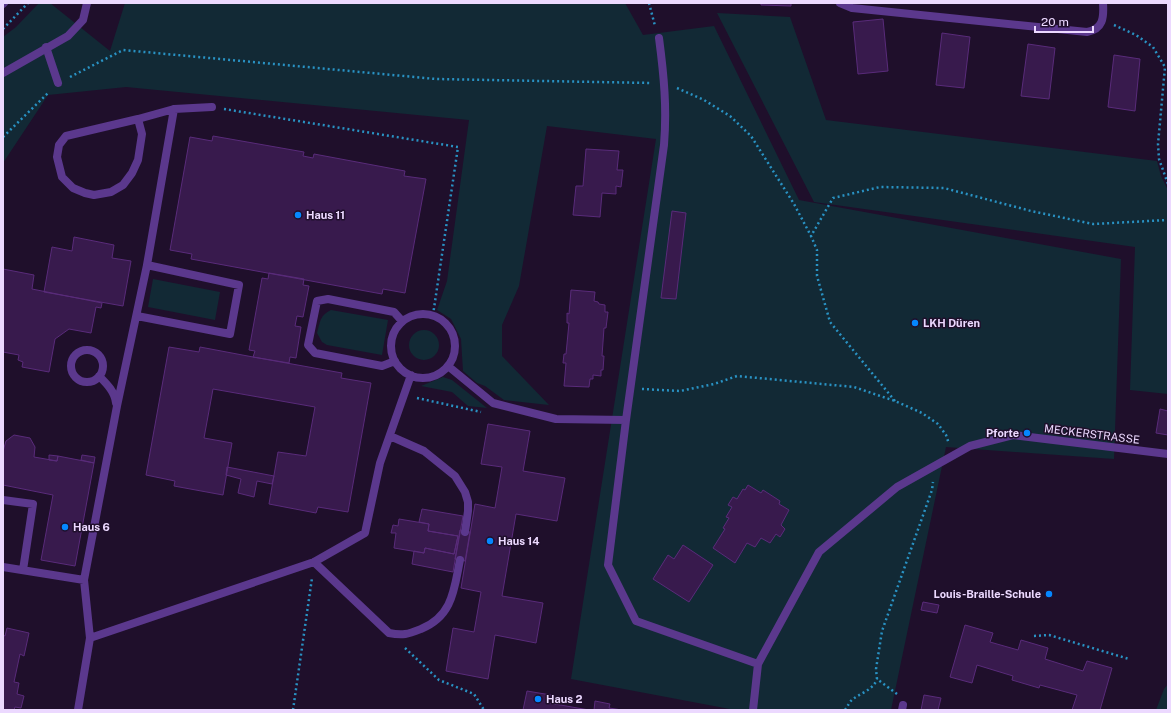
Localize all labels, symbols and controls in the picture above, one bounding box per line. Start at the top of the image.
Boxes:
scale bar [1035,8,1093,34]
text: 20 m [1041,15,1069,29]
place label: Haus 11 [306,209,345,221]
marker: Haus 11 [293,210,303,220]
place label: LKH Düren [923,317,980,329]
marker: LKH Düren [910,318,920,328]
street label: MECKERSTRASSE [1044,422,1141,446]
place label: Pforte [986,427,1019,439]
marker: Pforte [1022,428,1032,438]
place label: Haus 6 [73,521,110,533]
marker: Haus 6 [60,522,70,532]
place label: Haus 14 [498,535,539,547]
marker: Haus 14 [485,536,495,546]
place label: Louis-Braille-Schule [934,588,1041,600]
marker: Louis-Braille-Schule [1044,589,1054,599]
place label: Haus 2 [546,693,582,705]
marker: Haus 2 [533,694,543,704]

